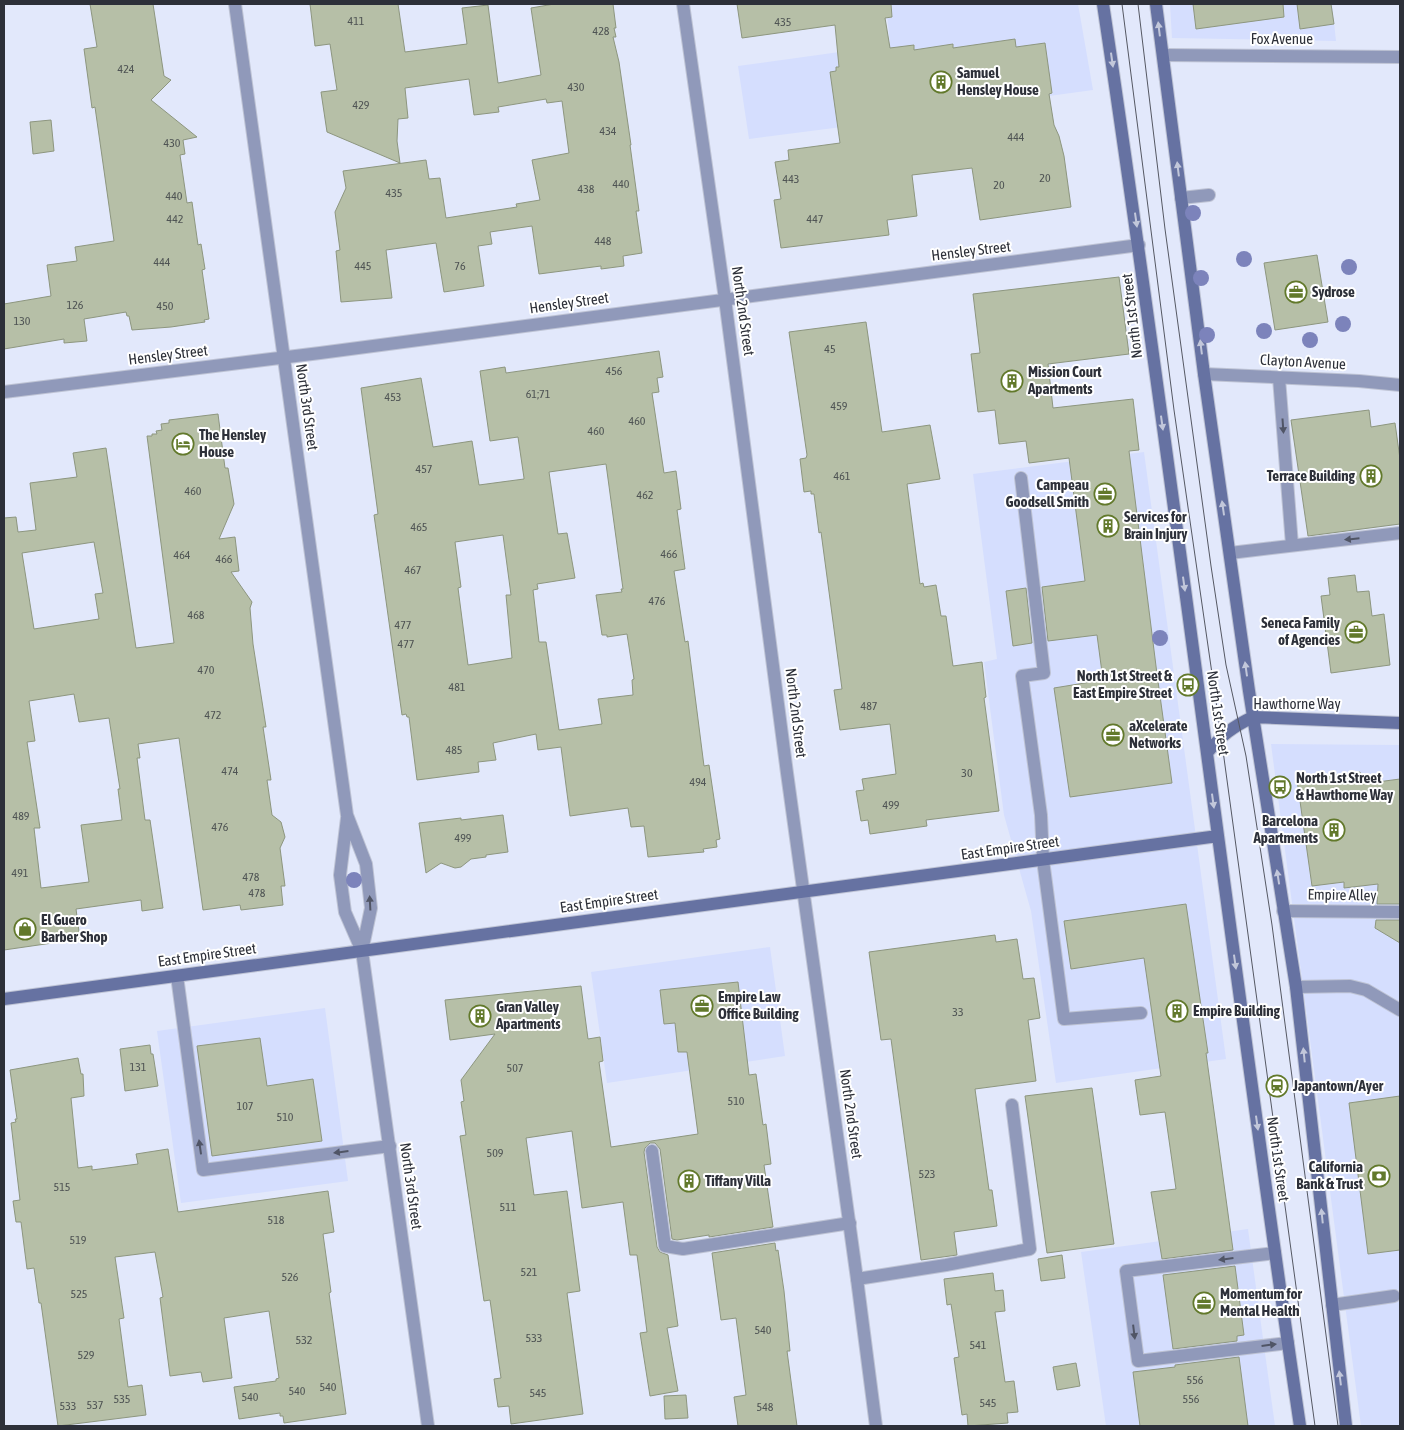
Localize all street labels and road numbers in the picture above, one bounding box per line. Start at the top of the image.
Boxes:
street label: Fox Avenue [1251,30,1313,47]
street label: Hensley Street [930,237,1012,264]
street label: North 2nd Street [729,265,758,357]
street label: North 1st Street [1118,273,1145,360]
street label: Hensley Street [528,289,610,316]
street label: Hensley Street [127,341,209,368]
street label: Clayton Avenue [1260,351,1347,372]
street label: North 3rd Street [293,362,322,451]
street label: North 2nd Street [783,667,810,759]
street label: North 1st Street [1204,669,1233,756]
street label: Hawthorne Way [1253,695,1341,712]
street label: East Empire Street [960,832,1060,863]
street label: East Empire Street [559,885,659,916]
street label: Empire Alley [1307,885,1377,904]
street label: East Empire Street [157,939,257,970]
street label: North 2nd Street [837,1068,866,1160]
street label: North 1st Street [1264,1115,1293,1202]
street label: North 3rd Street [397,1141,426,1230]

